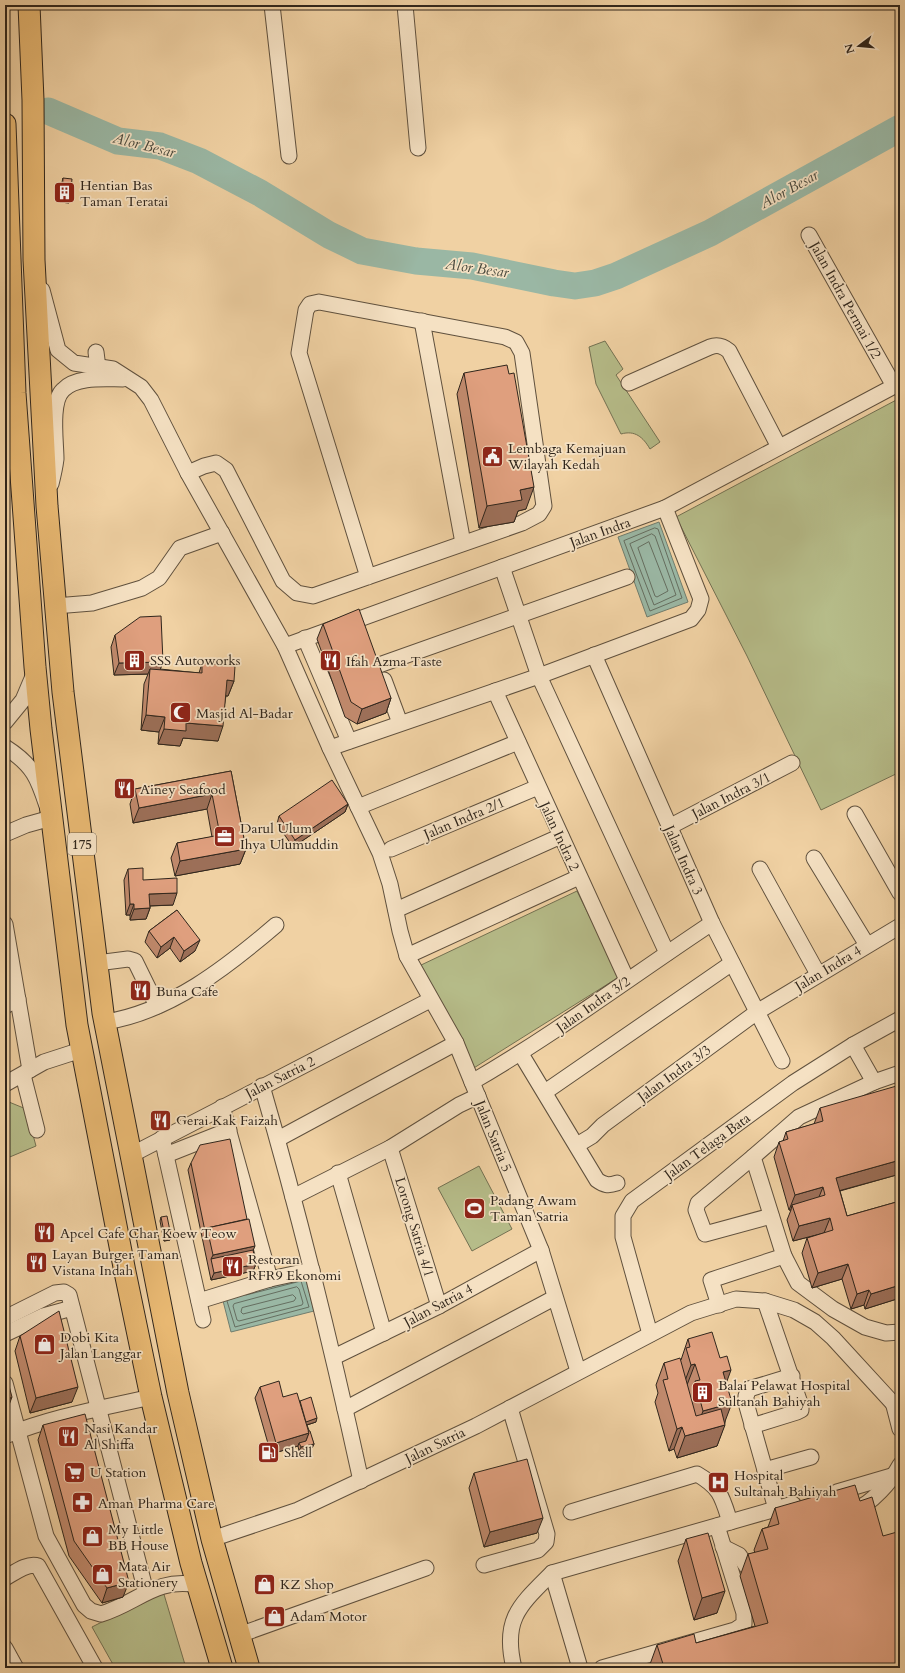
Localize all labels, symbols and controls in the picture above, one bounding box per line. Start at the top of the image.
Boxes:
north arrow [839,26,879,66]
text: N [841,42,858,55]
water label: Alor Besar [110,127,178,163]
water label: Alor Besar [755,164,823,214]
place label: Hentian Bas Taman Teratai [80,176,168,211]
building icon: Hentian Bas Taman Teratai [52,180,78,206]
street label: Jalan Indra Permai 1/2 [804,236,886,362]
water label: Alor Besar [443,254,511,282]
place label: Lembaga Kemajuan Wilayah Kedah [507,439,626,474]
public building icon: Lembaga Kemajuan Wilayah Kedah [479,443,505,469]
street label: Jalan Indra [565,513,633,553]
building icon: SSS Autoworks [122,647,148,673]
restaurant icon: Ifah Azma Taste [317,648,343,674]
place label: SSS Autoworks [150,651,241,670]
place label: Ifah Azma Taste [346,652,442,671]
mosque icon: Masjid Al-Badar [168,700,194,726]
place label: Masjid Al-Badar [196,704,294,723]
street label: Jalan Indra 3/1 [687,767,774,824]
restaurant icon: Ainey Seafood [111,776,137,802]
place label: Ainey Seafood [140,780,226,799]
street label: Jalan Indra 2/1 [419,793,508,845]
street label: Jalan Indra 2 [534,797,584,874]
place label: Darul Ulum Ihya Ulumuddin [240,819,339,854]
street label: Jalan Indra 3 [659,821,707,898]
office icon: Darul Ulum Ihya Ulumuddin [211,823,237,849]
road number: 175 [68,833,96,855]
street label: Jalan Indra 4 [790,941,865,997]
street label: Jalan Indra 3/2 [551,972,634,1038]
restaurant icon: Buna Cafe [127,978,153,1004]
place label: Buna Cafe [156,982,218,1001]
street label: Jalan Indra 3/3 [632,1040,715,1108]
street label: Jalan Satria 2 [240,1052,318,1104]
street label: Jalan Satria 5 [470,1096,517,1175]
restaurant icon: Gerai Kak Faizah [148,1107,174,1133]
street label: Jalan Telaga Bata [659,1109,754,1185]
place label: Gerai Kak Faizah [176,1111,278,1130]
street label: Lorong Satria 4/1 [390,1175,439,1279]
place label: Padang Awam Taman Satria [490,1191,577,1226]
sports icon: Padang Awam Taman Satria [462,1195,488,1221]
restaurant icon: Apcel Cafe Char Koew Teow [31,1220,57,1246]
place label: Apcel Cafe Char Koew Teow [60,1224,237,1243]
place label: Layan Burger Taman Vistana Indah [52,1245,179,1280]
restaurant icon: Layan Burger Taman Vistana Indah [24,1249,50,1275]
place label: Restoran RFR9 Ekonomi [248,1250,341,1285]
restaurant icon: Restoran RFR9 Ekonomi [219,1254,245,1280]
street label: Jalan Satria 4 [399,1279,476,1333]
place label: Dobi Kita Jalan Langgar [58,1328,142,1363]
shop icon: Dobi Kita Jalan Langgar [32,1332,58,1358]
place label: Balai Pelawat Hospital Sultanah Bahiyah [718,1376,850,1411]
building icon: Balai Pelawat Hospital Sultanah Bahiyah [690,1380,716,1406]
place label: Nasi Kandar Al Shiffa [84,1419,158,1454]
restaurant icon: Nasi Kandar Al Shiffa [56,1423,82,1449]
street label: Jalan Satria [400,1423,468,1469]
fuel station icon: Shell [255,1439,281,1465]
place label: Shell [284,1443,313,1462]
supermarket icon: U Station [62,1459,88,1485]
place label: U Station [90,1463,147,1482]
place label: Hospital Sultanah Bahiyah [734,1466,837,1501]
hospital icon: Hospital Sultanah Bahiyah [706,1470,732,1496]
pharmacy icon: Aman Pharma Care [69,1490,95,1516]
place label: Aman Pharma Care [98,1494,215,1513]
place label: My Little BB House [108,1520,169,1555]
shop icon: My Little BB House [79,1524,105,1550]
place label: Mata Air Stationery [118,1557,179,1592]
shop icon: Mata Air Stationery [89,1561,115,1587]
shop icon: KZ Shop [251,1571,277,1597]
place label: KZ Shop [280,1575,334,1594]
shop icon: Adam Motor [261,1603,287,1629]
place label: Adam Motor [290,1607,368,1626]

